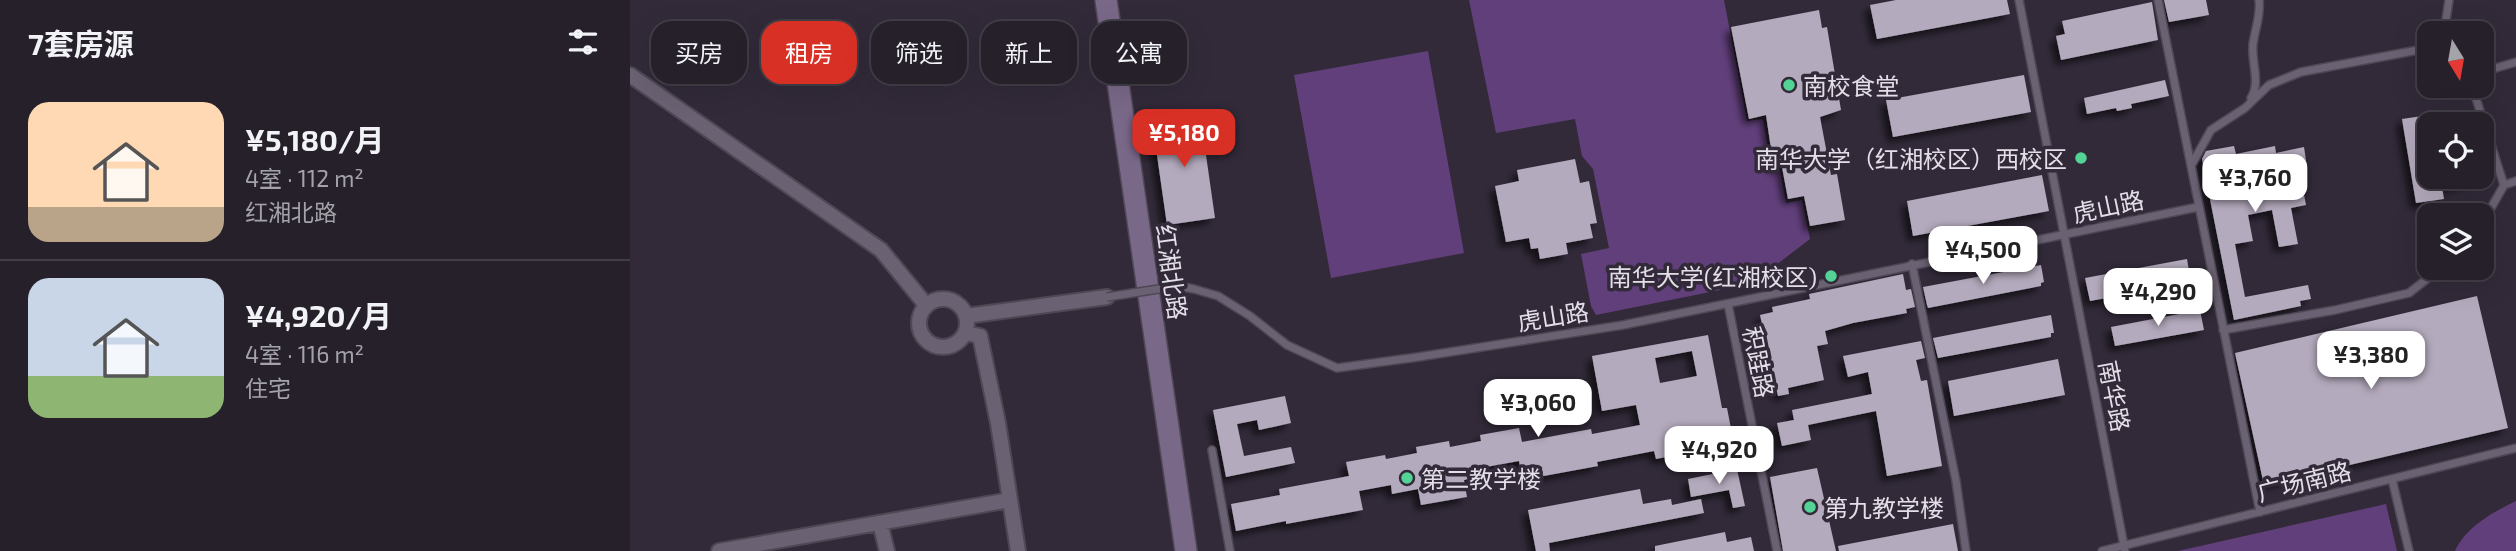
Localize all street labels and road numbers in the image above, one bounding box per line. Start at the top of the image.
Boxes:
street label: 虎山路 [2070,184,2146,228]
street label: 红湘北路 [1151,222,1193,322]
street label: 虎山路 [1515,296,1591,336]
street label: 积跬路 [1738,324,1780,400]
street label: 南华路 [2094,358,2136,434]
street label: 广场南路 [2254,455,2354,507]

